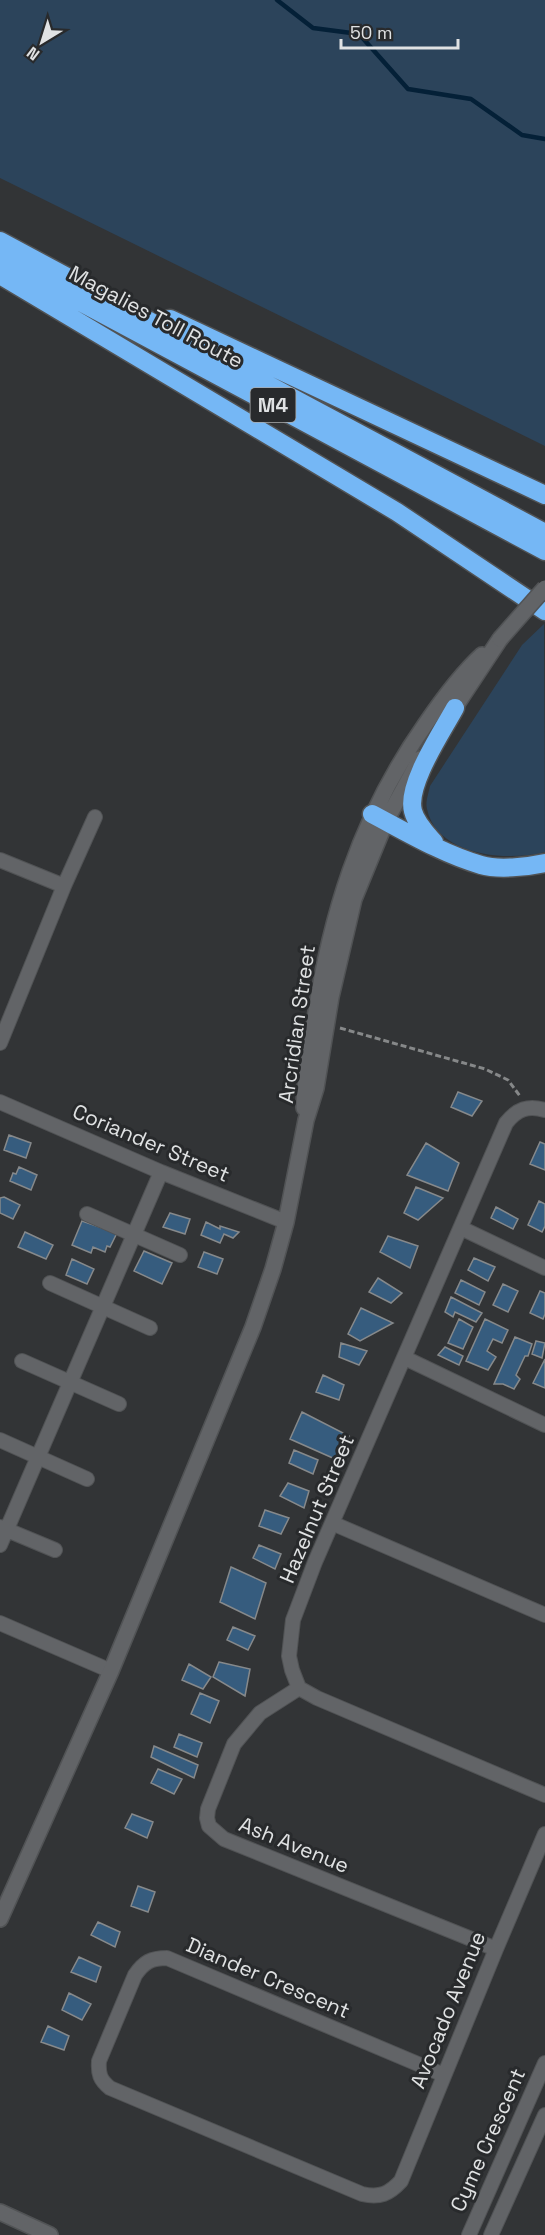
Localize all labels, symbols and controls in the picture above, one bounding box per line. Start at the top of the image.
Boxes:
north arrow [12,12,72,72]
scale bar [341,12,458,50]
text: 50 m [350,21,392,44]
text: N [22,42,44,65]
street label: Magalies Toll Route [64,259,248,374]
road number: M4 [250,388,296,422]
street label: Arcridian Street [272,943,321,1105]
street label: Coriander Street [69,1097,234,1188]
street label: Hazelnut Street [273,1430,360,1587]
street label: Ash Avenue [235,1810,353,1879]
street label: Avocado Avenue [404,1927,491,2092]
street label: Diander Crescent [182,1931,354,2024]
street label: Cyme Crescent [444,2064,531,2216]

